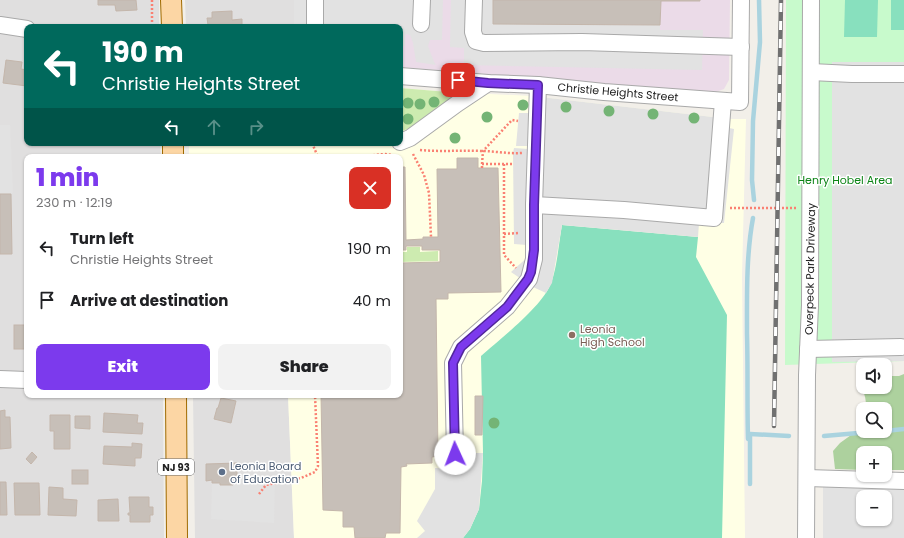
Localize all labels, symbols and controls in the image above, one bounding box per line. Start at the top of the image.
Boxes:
text: 190 m [102,33,184,72]
icon: left [36,40,88,92]
pin [441,63,475,97]
icon: arrive [447,69,469,91]
text: Christie Heights Street [102,71,300,96]
street label: Christie Heights Street [557,79,679,105]
icon: left [161,116,183,138]
icon: ahead [203,116,225,138]
icon: right [245,116,267,138]
text: 1 min [36,161,99,194]
button: close [349,167,391,209]
park label: Henry Hobel Area [797,172,893,188]
text: 230 m · 12:19 [36,193,113,212]
street label: Overpeck Park Driveway [801,202,819,335]
text: Turn left [70,228,134,249]
icon: left [36,237,58,259]
text: 190 m [348,238,391,259]
text: Christie Heights Street [70,250,213,269]
icon: arrive [36,289,58,311]
text: Arrive at destination [70,290,228,311]
text: 40 m [353,290,391,311]
place label: Leonia High School [580,321,645,350]
marker: Leonia High School [567,330,577,340]
button: Exit [36,344,210,390]
button: Share [218,344,391,390]
map controls [856,358,892,526]
button: sound [856,358,892,394]
button: search [856,402,892,438]
position arrow [434,433,476,475]
button: + [856,446,892,482]
place label: Leonia Board of Education [230,458,302,487]
road number: NJ 93 [158,459,194,475]
marker: Leonia Board of Education [217,467,227,477]
button: − [856,490,892,526]

